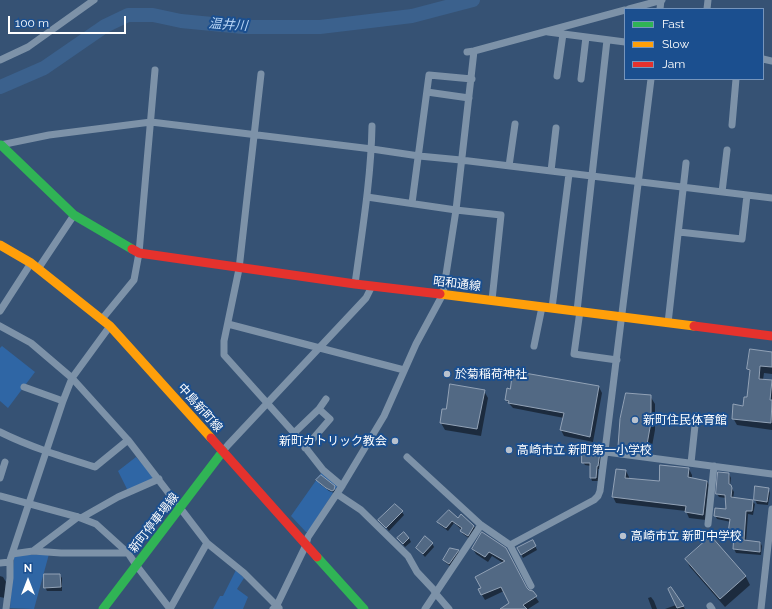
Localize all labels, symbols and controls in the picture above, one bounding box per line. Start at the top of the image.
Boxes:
scale bar [10,8,128,34]
legend [624,8,764,80]
text: 100 m [15,16,49,30]
water label: 温井川 [208,16,248,34]
text: Fast [662,17,685,31]
text: Slow [662,37,689,51]
text: Jam [662,57,685,71]
street label: 昭和通線 [432,274,482,294]
place label: 於菊稲荷神社 [455,367,527,381]
marker: 於菊稲荷神社 [442,369,452,379]
street label: 中島新町線 [175,381,225,435]
place label: 新町住民体育館 [643,413,727,427]
marker: 新町住民体育館 [630,415,640,425]
place label: 新町カトリック教会 [279,434,387,448]
marker: 新町カトリック教会 [390,436,400,446]
place label: 高崎市立 新町第一小学校 [517,443,652,457]
marker: 高崎市立 新町第一小学校 [504,445,514,455]
street label: 新町停車場線 [126,490,182,556]
place label: 高崎市立 新町中学校 [631,529,742,543]
marker: 高崎市立 新町中学校 [618,531,628,541]
north arrow [8,561,48,601]
text: N [24,562,32,575]

